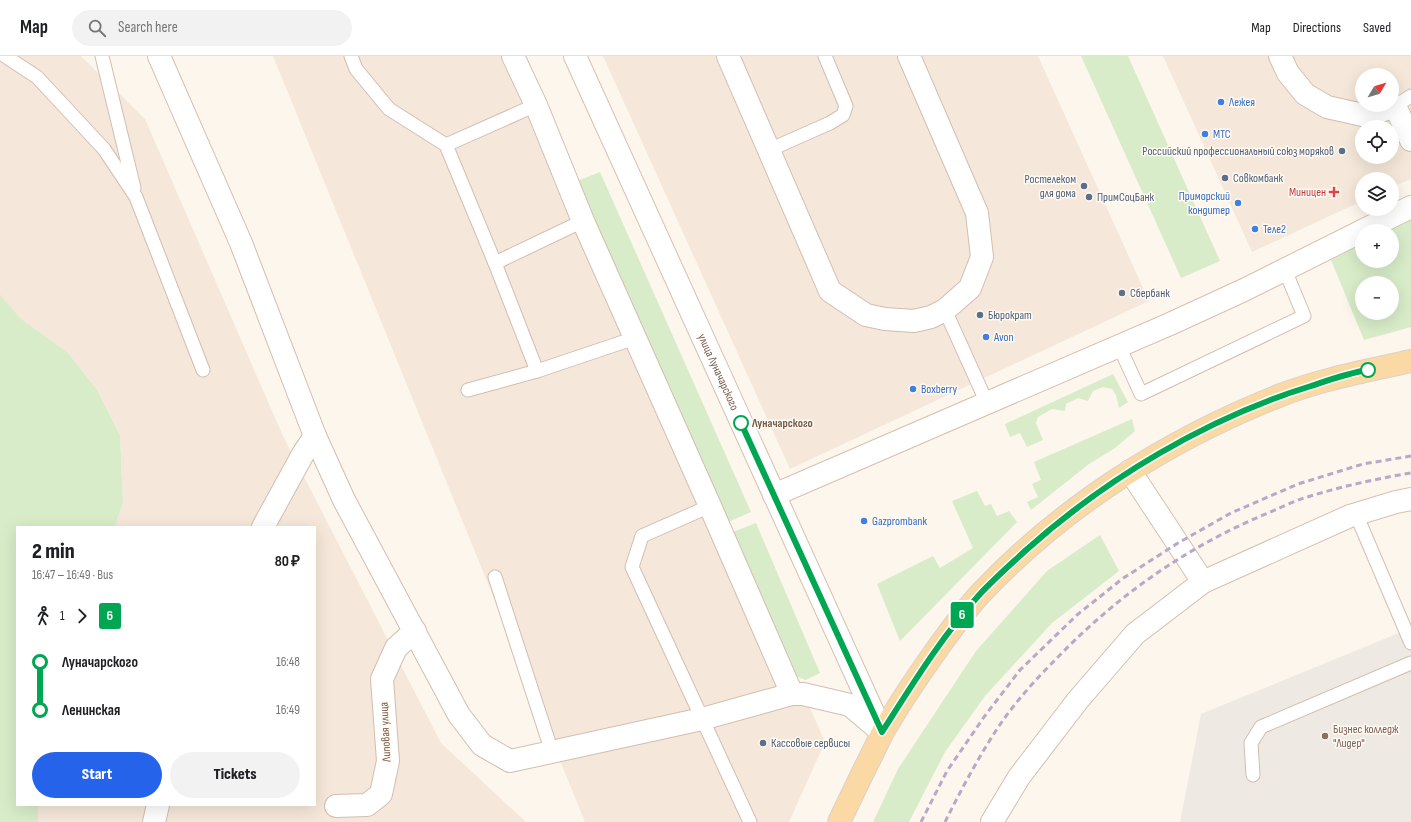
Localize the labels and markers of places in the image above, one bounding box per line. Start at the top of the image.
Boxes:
place label: Лежея [1228,95,1255,110]
marker: Лежея [1216,97,1226,107]
place label: МТС [1213,127,1231,142]
marker: МТС [1200,129,1210,139]
place label: Российский профессиональный союз моряков [1142,144,1334,159]
marker: Российский профессиональный союз моряков [1337,146,1347,156]
place label: Совкомбанк [1233,171,1284,186]
place label: Ростелеком для дома [1024,172,1076,201]
marker: Совкомбанк [1220,173,1230,183]
marker: Ростелеком для дома [1079,181,1089,191]
place label: Миницен [1289,185,1326,200]
marker: Миницен [1329,187,1339,197]
place label: Приморский кондитер [1179,189,1230,218]
place label: ПримСоцБанк [1097,190,1155,205]
marker: ПримСоцБанк [1084,192,1094,202]
marker: Приморский кондитер [1233,198,1243,208]
place label: Теле2 [1263,222,1286,237]
marker: Теле2 [1250,224,1260,234]
place label: Сбербанк [1130,286,1170,301]
marker: Сбербанк [1117,288,1127,298]
place label: Бюрократ [988,308,1032,323]
marker: Бюрократ [975,310,985,320]
place label: Avon [993,330,1014,345]
marker: Avon [981,332,991,342]
unlabelled marker [1360,362,1376,378]
place label: Boxberry [921,382,958,397]
marker: Boxberry [908,384,918,394]
marker: Луначарского [733,415,749,431]
place label: Луначарского [751,416,813,431]
place label: Gazprombank [872,514,927,529]
marker: Gazprombank [859,516,869,526]
place label: Бизнес колледж "Лидер" [1333,722,1399,751]
marker: Бизнес колледж "Лидер" [1320,731,1330,741]
place label: Кассовые сервисы [771,736,850,751]
marker: Кассовые сервисы [758,738,768,748]

